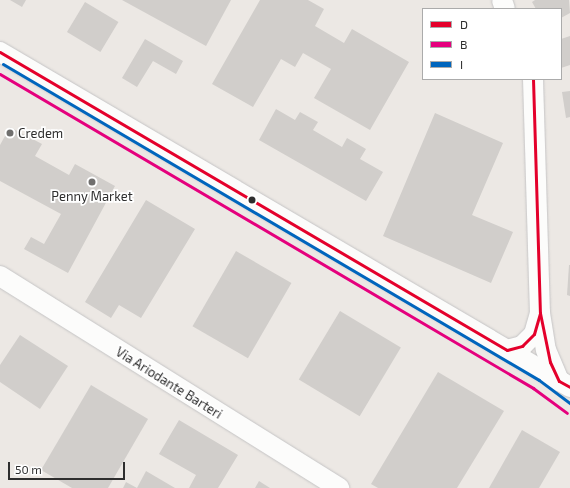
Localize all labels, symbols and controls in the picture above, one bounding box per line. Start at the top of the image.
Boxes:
legend [422,8,562,80]
text: D [460,17,468,31]
text: B [460,37,467,51]
text: I [460,57,463,71]
place label: Credem [18,125,63,141]
marker: Credem [5,128,15,138]
marker: Penny Market [87,177,97,187]
place label: Penny Market [51,188,133,204]
unlabelled marker [247,195,257,205]
street label: Via Ariodante Barteri [113,344,225,422]
scale bar [10,454,127,480]
text: 50 m [15,462,42,476]

